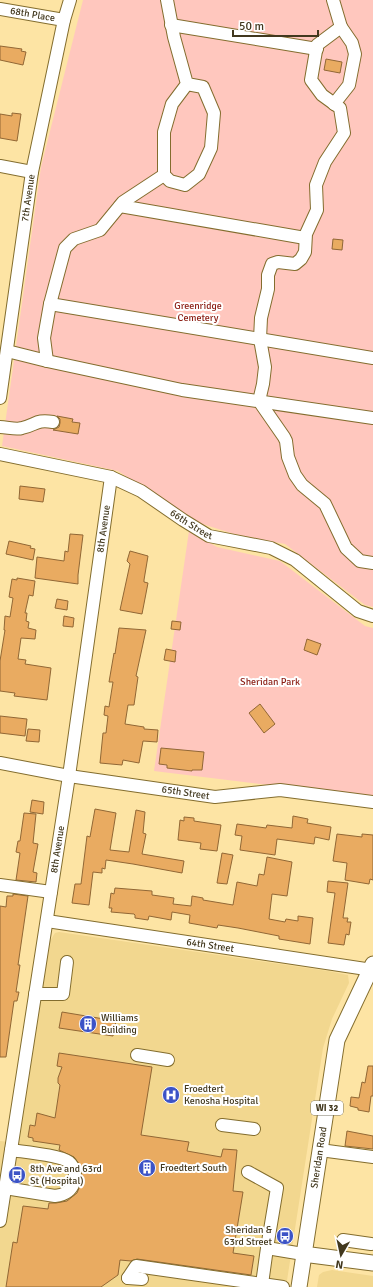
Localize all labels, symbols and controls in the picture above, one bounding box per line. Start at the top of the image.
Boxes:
street label: 68th Place [9,5,56,24]
scale bar [233,12,318,38]
text: 50 m [239,19,264,34]
street label: 7th Avenue [19,173,38,223]
park label: Greenridge Cemetery [174,300,222,324]
street label: 8th Avenue [94,504,113,553]
street label: 66th Street [168,507,214,543]
park label: Sheridan Park [240,676,300,688]
street label: 65th Street [161,783,211,802]
street label: 8th Avenue [48,825,67,874]
street label: 64th Street [185,936,235,955]
place label: Williams Building [101,1012,139,1036]
building icon: Williams Building [78,1014,98,1034]
place label: Froedtert Kenosha Hospital [184,1083,258,1107]
hospital icon: Froedtert Kenosha Hospital [161,1085,181,1105]
road number: WI 32 [311,1101,343,1115]
street label: Sheridan Road [308,1126,330,1189]
building icon: Froedtert South [137,1158,157,1178]
place label: Froedtert South [160,1162,227,1174]
place label: 8th Ave and 63rd St (Hospital) [30,1163,102,1187]
bus stop icon: 8th Ave and 63rd St (Hospital) [7,1165,27,1185]
place label: Sheridan & 63rd Street [224,1224,273,1248]
bus stop icon: Sheridan & 63rd Street [275,1226,295,1246]
north arrow [321,1235,361,1275]
text: N [335,1257,344,1271]

